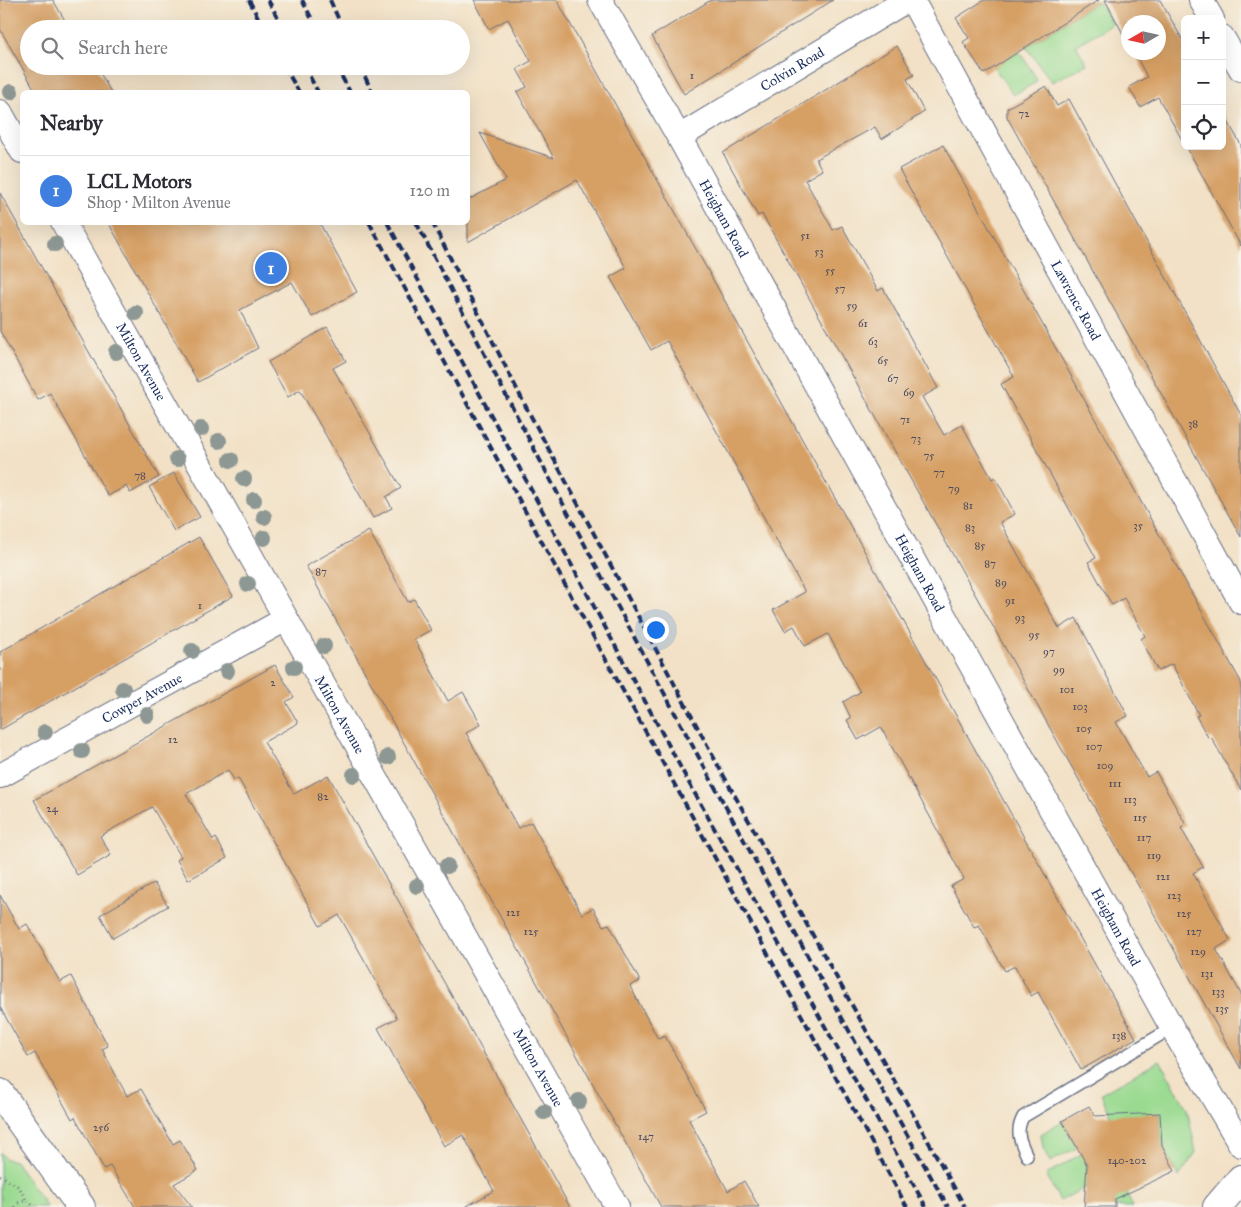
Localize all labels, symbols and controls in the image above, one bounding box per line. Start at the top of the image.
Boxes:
north arrow [1121,15,1166,60]
map controls [1181,15,1226,150]
button: + [1181,15,1226,60]
search box [20,20,470,75]
icon: search [38,34,66,62]
text: Search here [78,36,168,59]
street label: Colvin Road [757,44,827,95]
button: − [1181,60,1226,105]
house number: 1 [690,69,694,82]
button: locate [1181,105,1226,150]
house number: 72 [1018,107,1030,120]
text: Nearby [40,110,103,136]
text: LCL Motors [87,170,192,193]
street label: Heigham Road [695,177,752,260]
text: 1 [53,181,59,200]
text: 120 m [410,181,450,200]
text: Shop · Milton Avenue [87,193,231,212]
house number: 51 [800,229,810,242]
house number: 53 [814,245,824,258]
pin: 1 [255,249,287,287]
street label: Lawrence Road [1047,257,1104,343]
house number: 55 [825,264,835,277]
house number: 57 [835,282,846,295]
house number: 59 [846,299,858,312]
house number: 61 [858,317,868,330]
street label: Milton Avenue [112,320,170,404]
house number: 63 [868,335,878,348]
house number: 65 [878,354,888,367]
house number: 67 [887,372,899,385]
house number: 69 [903,386,915,399]
house number: 71 [900,413,910,426]
house number: 38 [1188,417,1198,430]
house number: 73 [911,432,921,445]
house number: 75 [924,449,934,462]
house number: 77 [933,466,945,479]
house number: 78 [134,469,146,482]
house number: 79 [948,482,960,495]
house number: 81 [963,499,973,512]
house number: 35 [1133,519,1143,532]
house number: 83 [965,521,975,534]
street label: Heigham Road [891,531,948,615]
house number: 85 [975,539,985,552]
house number: 87 [984,557,996,570]
house number: 87 [315,565,327,578]
house number: 89 [995,576,1007,589]
house number: 91 [1005,594,1015,607]
house number: 1 [198,599,202,612]
house number: 93 [1015,611,1025,624]
your location [643,617,669,643]
house number: 95 [1028,628,1040,641]
house number: 97 [1043,645,1055,658]
house number: 99 [1053,663,1065,676]
street label: Cowper Avenue [99,670,186,727]
street label: Milton Avenue [311,673,368,757]
house number: 2 [270,676,276,689]
house number: 101 [1060,683,1074,696]
house number: 103 [1072,700,1088,713]
house number: 105 [1076,722,1092,735]
house number: 12 [168,733,178,746]
house number: 107 [1086,740,1102,753]
house number: 109 [1097,759,1113,772]
house number: 111 [1108,777,1122,790]
house number: 82 [317,790,329,803]
house number: 113 [1123,793,1137,806]
house number: 24 [46,802,59,815]
house number: 115 [1133,811,1147,824]
house number: 117 [1137,831,1151,844]
house number: 119 [1147,849,1161,862]
house number: 121 [1156,870,1170,883]
street label: Heigham Road [1087,885,1144,969]
house number: 123 [1167,889,1181,902]
house number: 121 [506,906,520,919]
house number: 125 [1177,907,1191,920]
house number: 125 [524,925,538,938]
house number: 127 [1186,925,1202,938]
house number: 129 [1190,945,1206,958]
house number: 131 [1200,967,1214,980]
house number: 133 [1211,985,1225,998]
house number: 135 [1215,1002,1229,1015]
street label: Milton Avenue [509,1026,567,1110]
house number: 138 [1112,1029,1126,1042]
house number: 256 [93,1121,109,1134]
house number: 147 [638,1130,654,1143]
house number: 140-202 [1108,1154,1147,1167]

